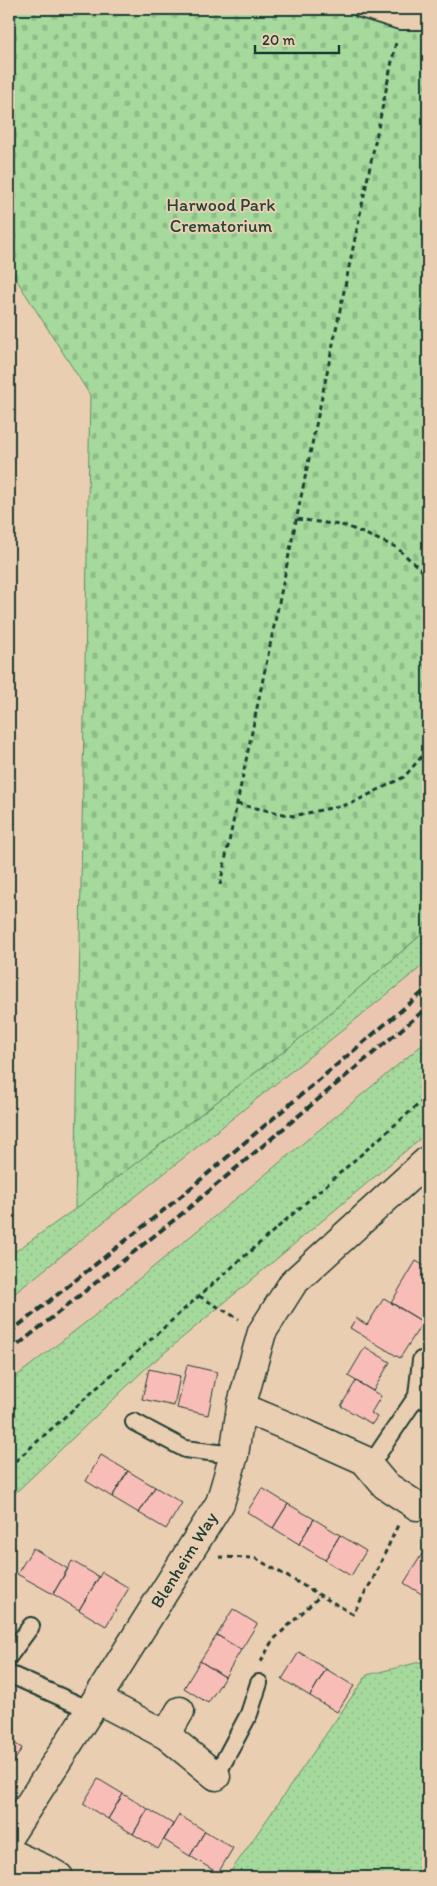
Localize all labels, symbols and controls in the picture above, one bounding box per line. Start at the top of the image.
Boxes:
scale bar [255,22,338,54]
text: 20 m [262,31,296,49]
park label: Harwood Park Crematorium [167,194,275,237]
street label: Blenheim Way [146,1507,223,1612]

